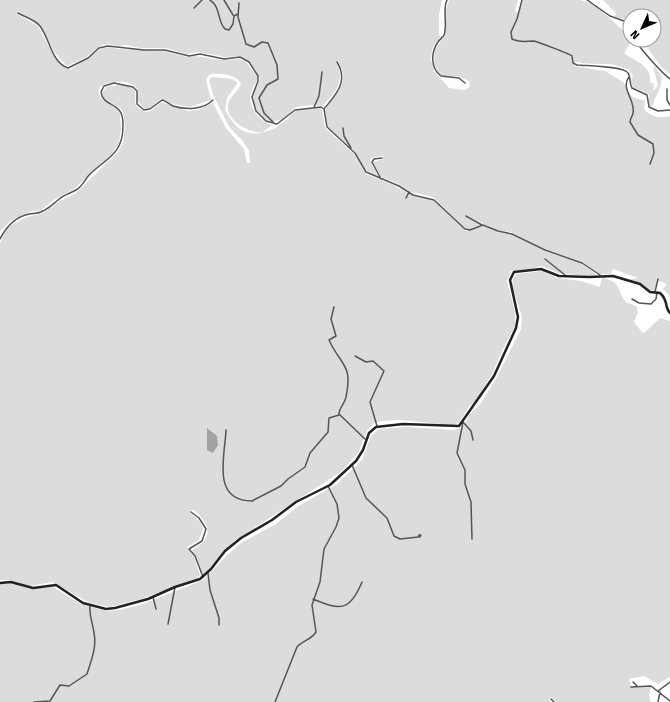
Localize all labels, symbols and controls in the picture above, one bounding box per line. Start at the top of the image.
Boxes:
north arrow [622,8,662,48]
text: N [628,27,642,42]

